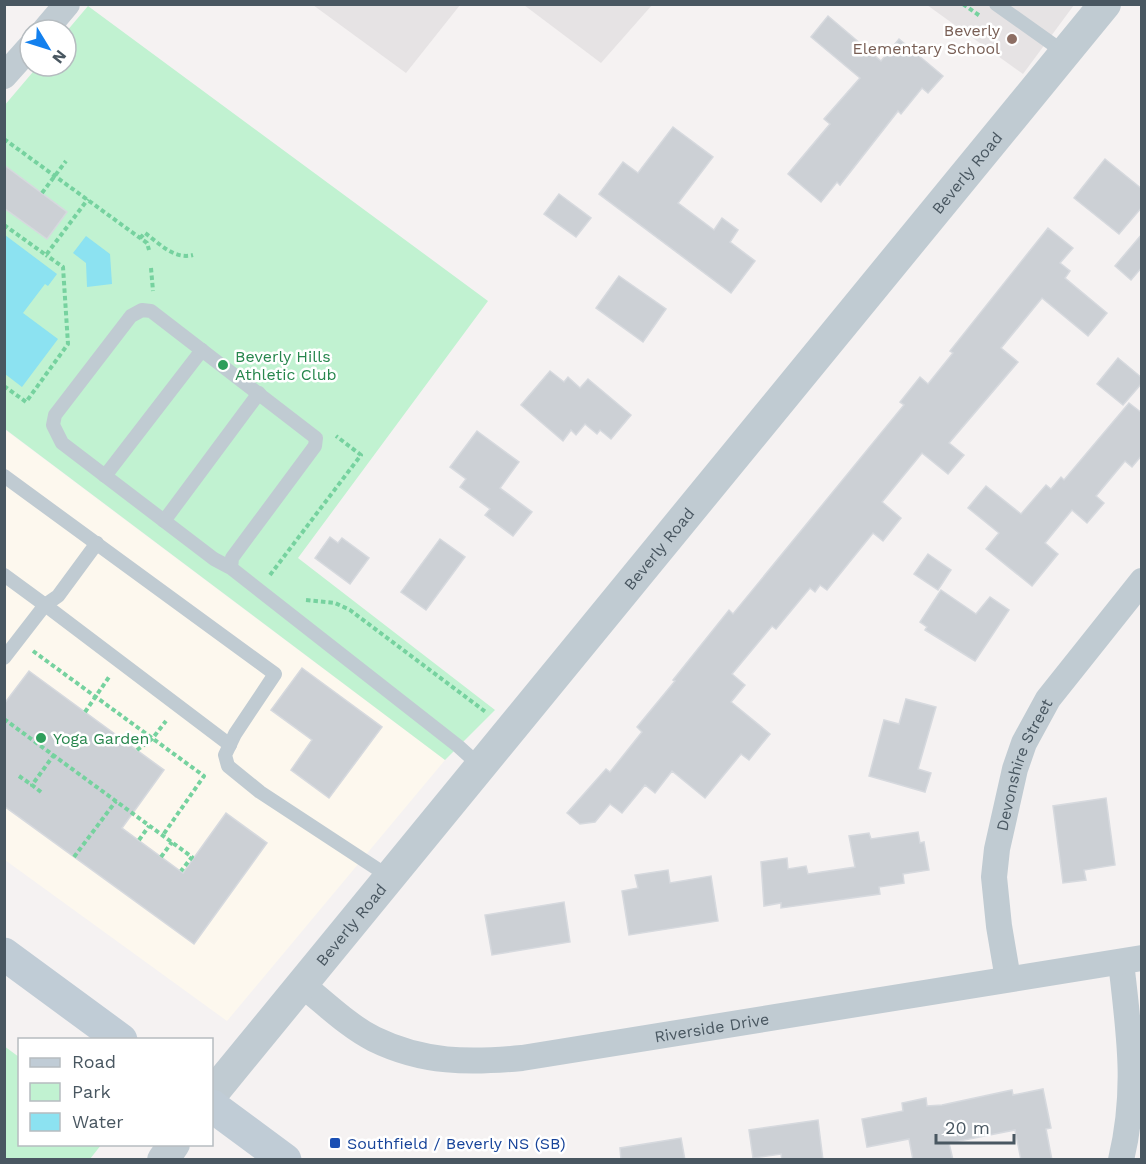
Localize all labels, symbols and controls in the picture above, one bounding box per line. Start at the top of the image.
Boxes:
north arrow [18,18,78,78]
place label: Beverly Elementary School [853,21,1001,58]
marker: Beverly Elementary School [1005,32,1019,46]
text: N [48,46,71,67]
street label: Beverly Road [928,128,1006,218]
place label: Beverly Hills Athletic Club [235,347,337,384]
marker: Beverly Hills Athletic Club [216,358,230,372]
street label: Beverly Road [620,504,698,594]
street label: Devonshire Street [992,695,1056,833]
place label: Yoga Garden [53,729,149,748]
marker: Yoga Garden [34,731,48,745]
street label: Beverly Road [312,880,390,969]
street label: Riverside Drive [653,1009,770,1046]
legend [18,1038,213,1146]
text: Road [72,1051,116,1072]
text: Park [72,1081,111,1102]
scale bar [936,1107,1014,1145]
text: Water [72,1111,124,1132]
text: 20 m [945,1117,990,1138]
place label: Southfield / Beverly NS (SB) [347,1134,566,1153]
marker: Southfield / Beverly NS (SB) [328,1136,342,1150]

